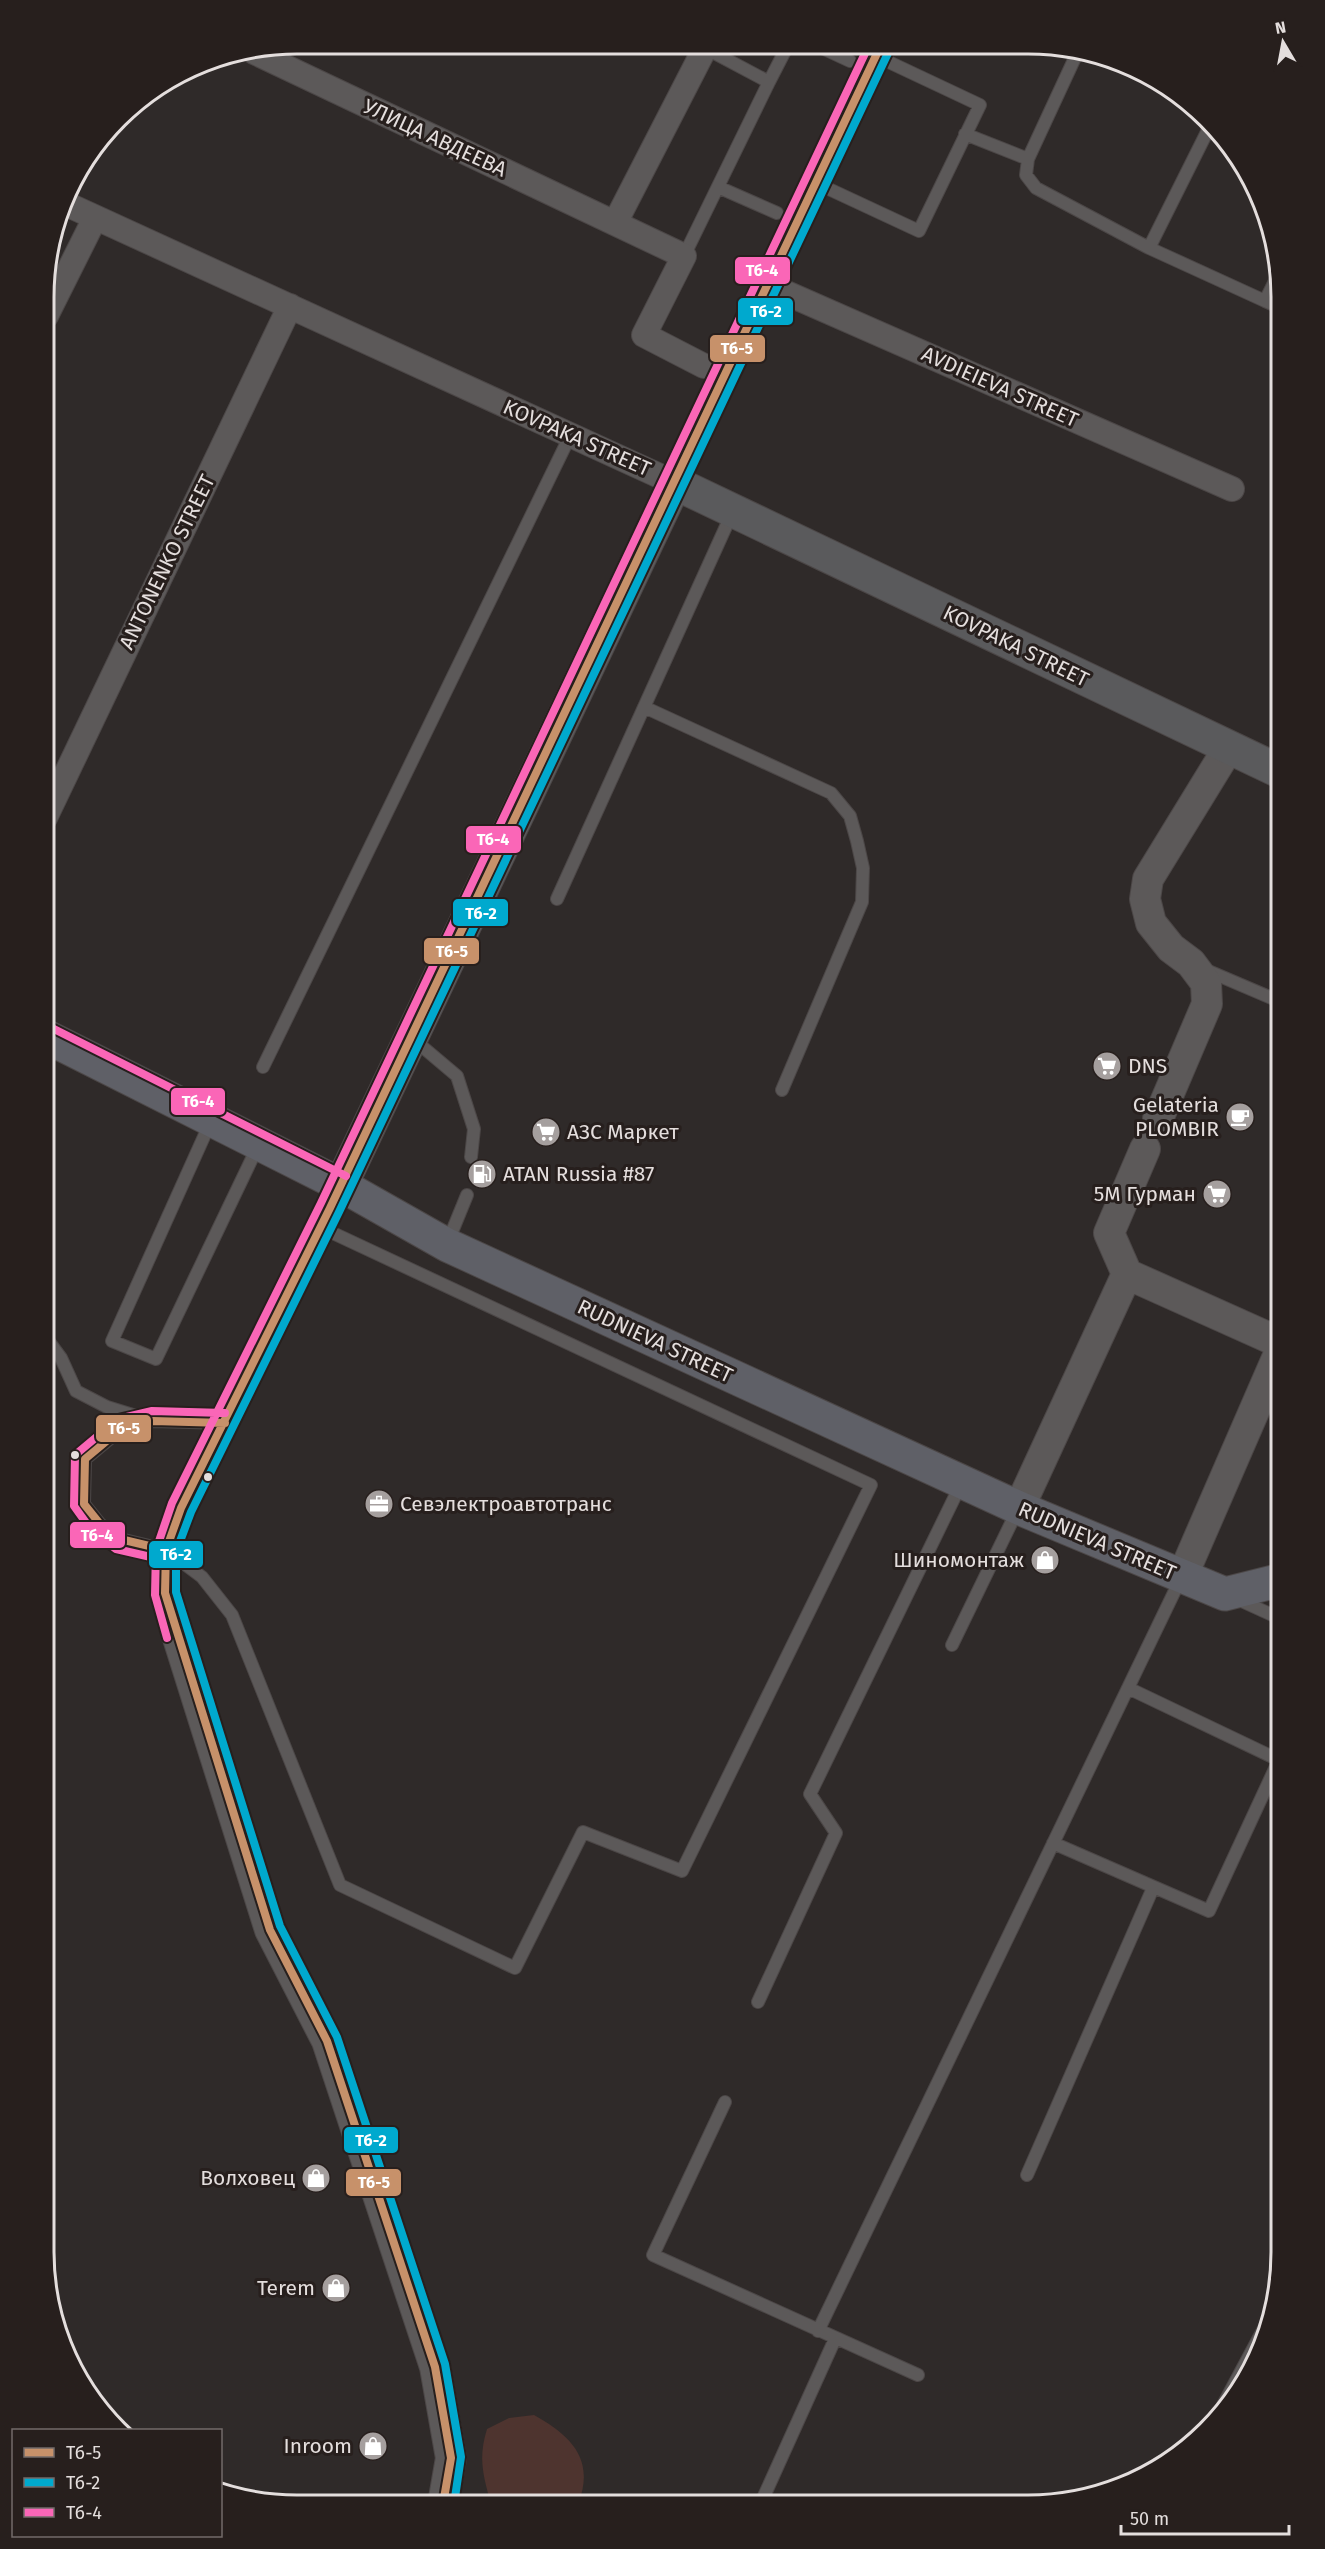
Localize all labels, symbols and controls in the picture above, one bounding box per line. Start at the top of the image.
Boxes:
north arrow [1253,12,1313,72]
text: N [1274,17,1287,38]
street label: УЛИЦА АВДЕЕВА [359,93,511,183]
line badge: Тб-4 [734,256,791,285]
text: Тб-4 [746,261,778,280]
line badge: Тб-2 [737,297,794,326]
text: Тб-2 [750,302,782,321]
line badge: Тб-5 [709,334,766,363]
text: Тб-5 [721,339,754,358]
street label: AVDIEIEVA STREET [918,341,1082,433]
street label: KOVPAKA STREET [499,394,655,482]
street label: ANTONENKO STREET [113,470,221,654]
street label: KOVPAKA STREET [939,599,1093,693]
line badge: Тб-4 [465,825,522,854]
text: Тб-4 [477,830,509,849]
line badge: Тб-2 [452,898,509,927]
text: Тб-2 [465,904,497,923]
line badge: Тб-5 [423,937,480,965]
text: Тб-5 [436,942,469,961]
supermarket icon: DNS [1091,1050,1123,1082]
place label: DNS [1128,1053,1167,1079]
line badge: Тб-4 [170,1087,226,1116]
text: Тб-4 [182,1092,214,1111]
place label: Gelateria PLOMBIR [1133,1092,1219,1142]
cafe icon: Gelateria PLOMBIR [1224,1101,1256,1133]
supermarket icon: АЗС Маркет [530,1116,562,1148]
place label: АЗС Маркет [567,1119,679,1145]
fuel station icon: ATAN Russia #87 [466,1158,498,1190]
place label: ATAN Russia #87 [503,1161,654,1187]
supermarket icon: 5М Гурман [1201,1178,1233,1210]
place label: 5М Гурман [1094,1181,1196,1207]
street label: RUDNIEVA STREET [573,1294,737,1388]
line badge: Тб-5 [95,1414,152,1443]
text: Тб-5 [108,1419,141,1438]
unlabelled marker [69,1449,81,1461]
unlabelled marker [202,1471,214,1483]
office icon: Севэлектроавтотранс [363,1488,395,1520]
place label: Севэлектроавтотранс [400,1491,612,1517]
street label: RUDNIEVA STREET [1014,1496,1180,1586]
line badge: Тб-4 [69,1521,126,1549]
text: Тб-4 [81,1526,113,1545]
line badge: Тб-2 [148,1540,204,1569]
shop icon: Шиномонтаж [1029,1544,1061,1576]
text: Тб-2 [160,1545,192,1564]
place label: Шиномонтаж [893,1547,1024,1573]
line badge: Тб-2 [343,2126,399,2154]
text: Тб-2 [355,2131,387,2150]
shop icon: Волховец [300,2162,332,2194]
place label: Волховец [200,2165,295,2191]
line badge: Тб-5 [345,2168,402,2197]
text: Тб-5 [358,2173,391,2192]
shop icon: Terem [320,2272,352,2304]
place label: Terem [257,2275,315,2301]
legend [12,2429,222,2537]
shop icon: Inroom [357,2430,389,2462]
place label: Inroom [283,2433,352,2459]
text: Тб-5 [66,2442,101,2464]
text: Тб-2 [66,2472,100,2494]
scale bar [1121,2498,1289,2536]
text: Тб-4 [66,2502,102,2524]
text: 50 m [1130,2508,1169,2530]

